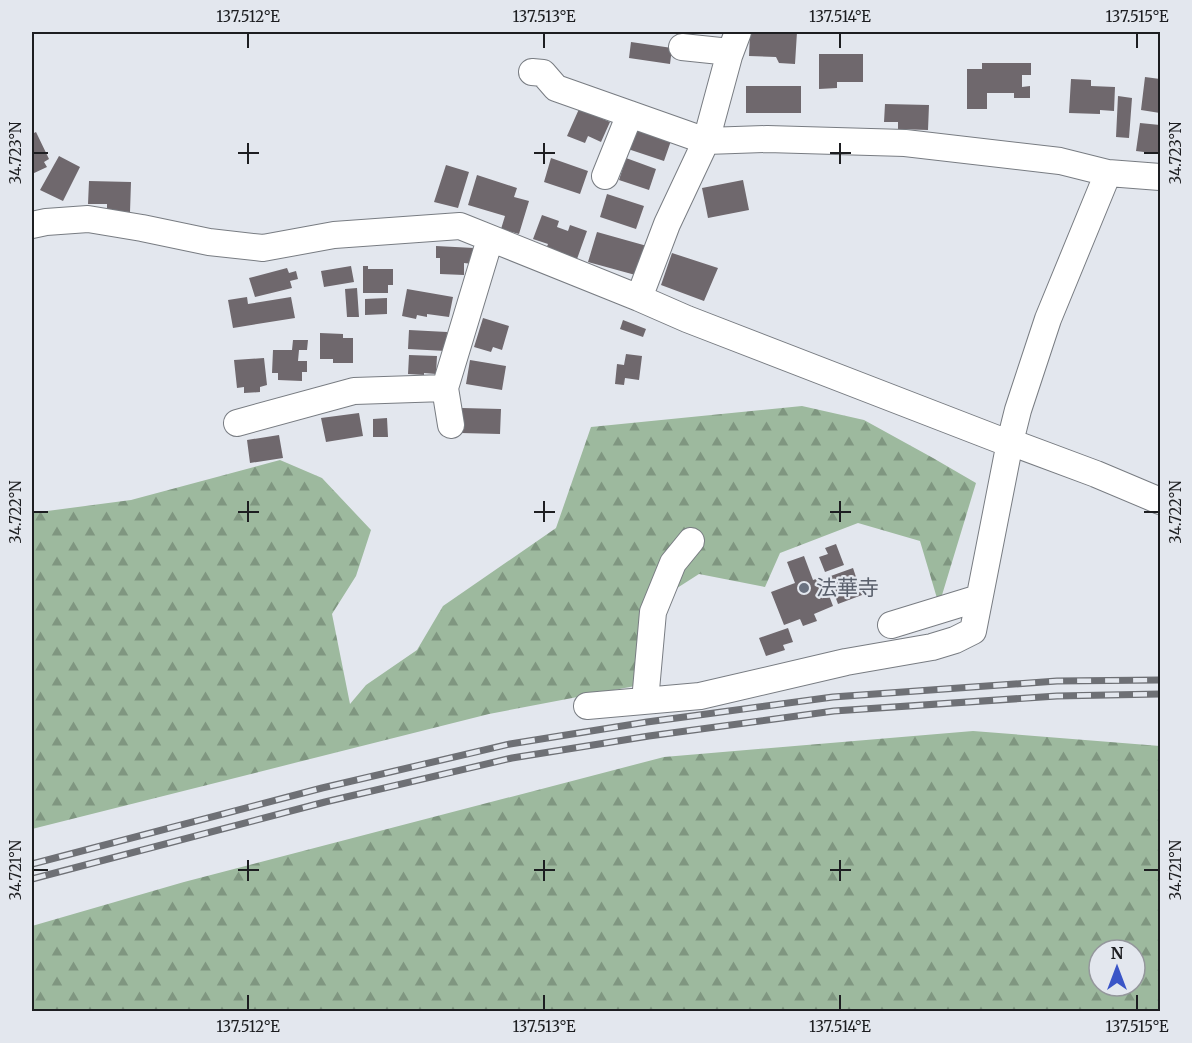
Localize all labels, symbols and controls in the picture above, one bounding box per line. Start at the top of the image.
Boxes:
text: 137.512°E [216,7,280,26]
text: 137.513°E [513,7,576,26]
text: 137.514°E [809,7,871,26]
text: 137.515°E [1106,7,1169,26]
text: 34.723°N [6,121,25,184]
text: 34.723°N [1166,121,1185,184]
text: 34.722°N [6,480,25,544]
text: 34.722°N [1166,480,1185,544]
place label: 法華寺 [816,574,879,601]
marker: 法華寺 [797,581,811,595]
text: 34.721°N [6,839,25,900]
text: 34.721°N [1166,839,1185,900]
north arrow [1087,938,1147,998]
text: N [1111,943,1124,963]
text: 137.512°E [216,1017,280,1036]
text: 137.513°E [513,1017,576,1036]
text: 137.514°E [809,1017,871,1036]
text: 137.515°E [1106,1017,1169,1036]

